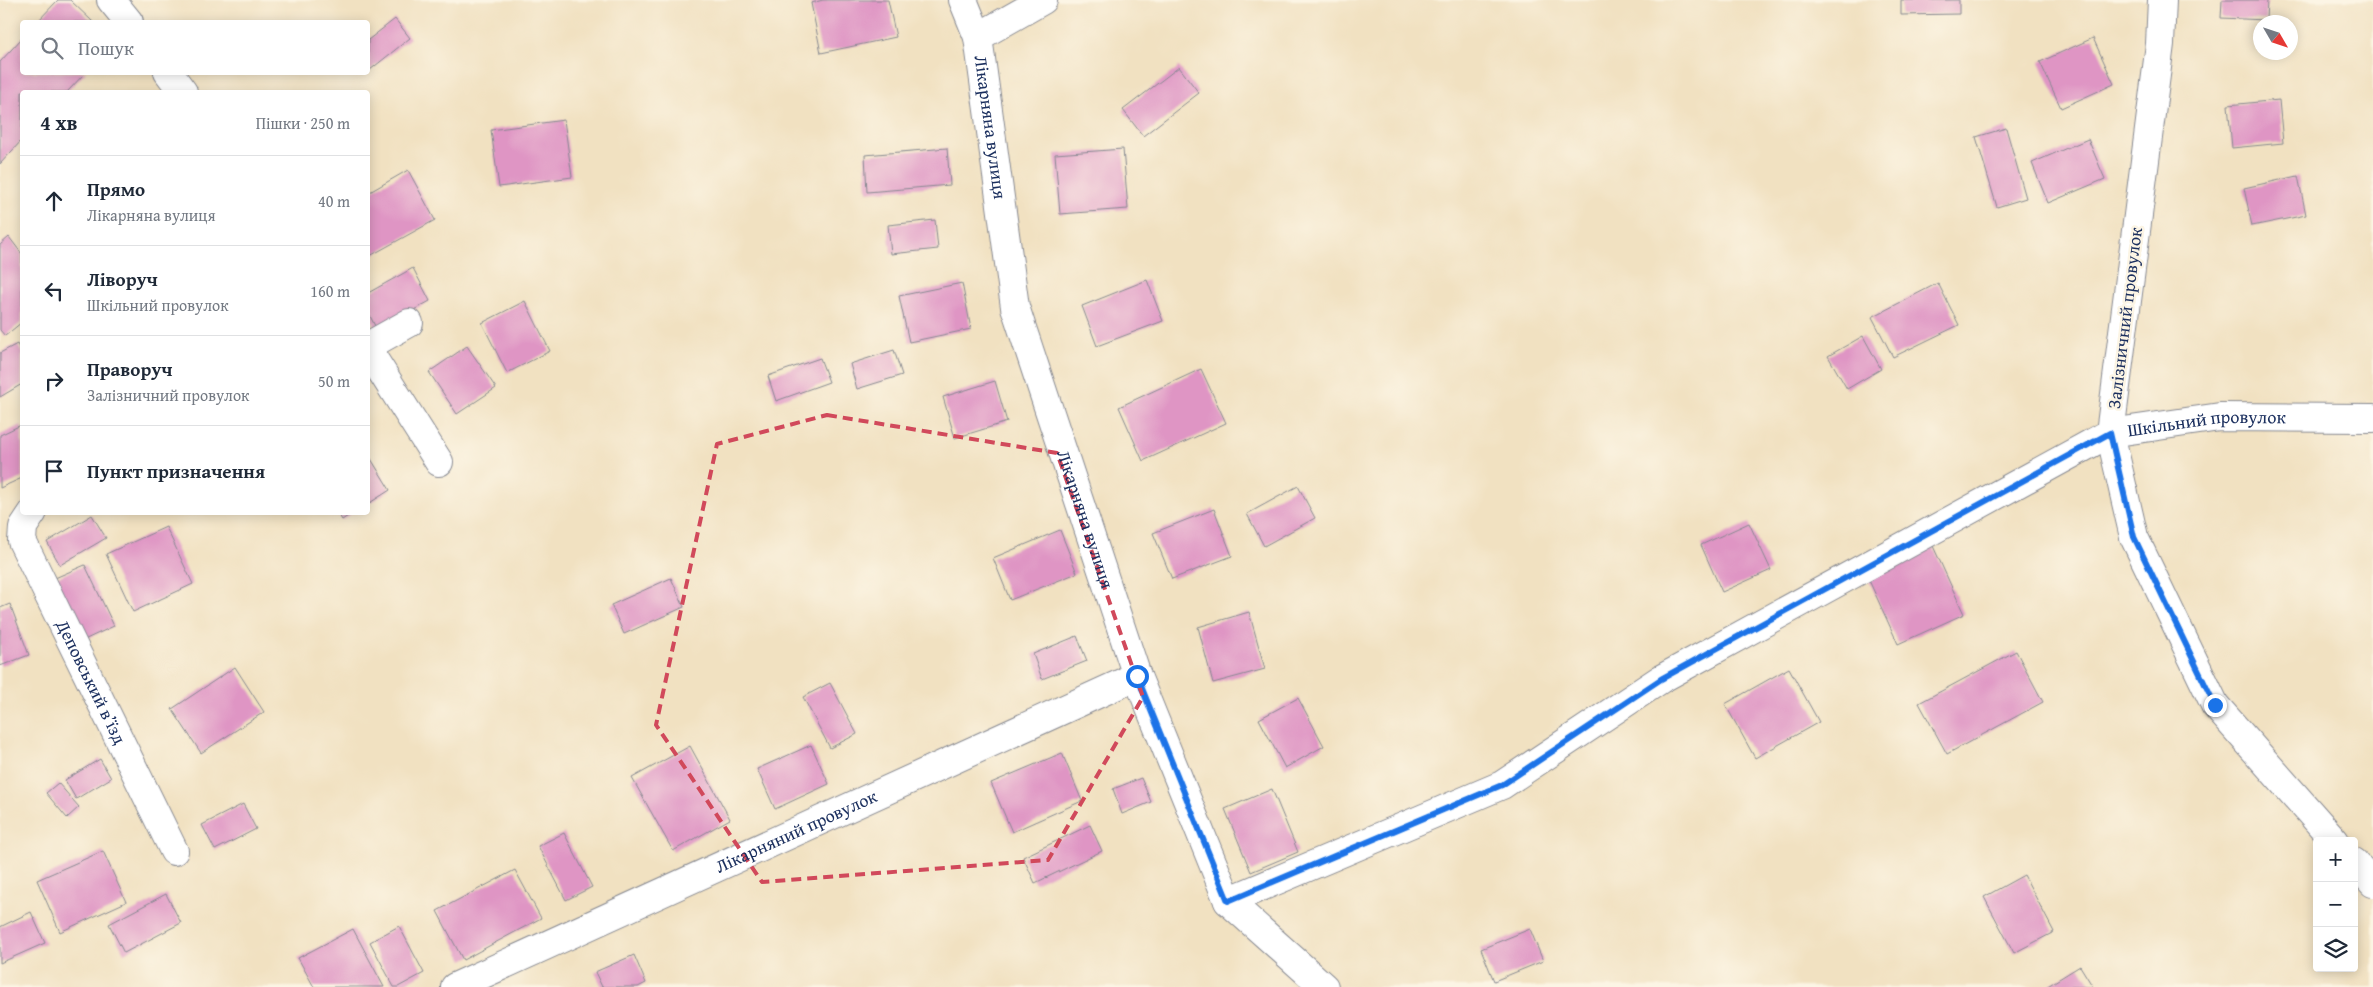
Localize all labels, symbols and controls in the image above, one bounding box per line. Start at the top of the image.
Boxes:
north arrow [2253,15,2298,60]
search box [20,20,370,75]
icon: search [38,34,66,62]
text: Пошук [78,34,134,62]
street label: Лікарняна вулиця [968,54,1014,201]
text: 4 хв [40,107,78,138]
text: Пішки · 250 m [256,111,350,135]
text: Прямо [87,175,145,203]
icon: ahead [40,187,68,215]
text: 40 m [318,189,350,213]
text: Лікарняна вулиця [87,203,216,227]
street label: Залізничний провулок [2100,225,2149,410]
text: Ліворуч [87,265,158,293]
icon: left [40,277,68,305]
text: 160 m [310,279,350,303]
text: Шкільний провулок [87,293,229,317]
text: Праворуч [87,355,172,383]
icon: right [40,367,68,395]
text: 50 m [318,369,350,393]
text: Залізничний провулок [87,383,249,407]
street label: Шкільний провулок [2126,403,2287,443]
street label: Лікарняна вулиця [1050,446,1121,592]
icon: arrive [40,457,68,485]
text: Пункт призначення [87,457,265,485]
street label: Деповський в’їзд [49,614,134,749]
route start [1126,665,1149,688]
route end [2204,694,2227,717]
street label: Лікарняний провулок [711,782,882,880]
map controls [2313,837,2358,972]
button: + [2313,837,2358,882]
button: − [2313,882,2358,927]
button: layers [2313,927,2358,972]

